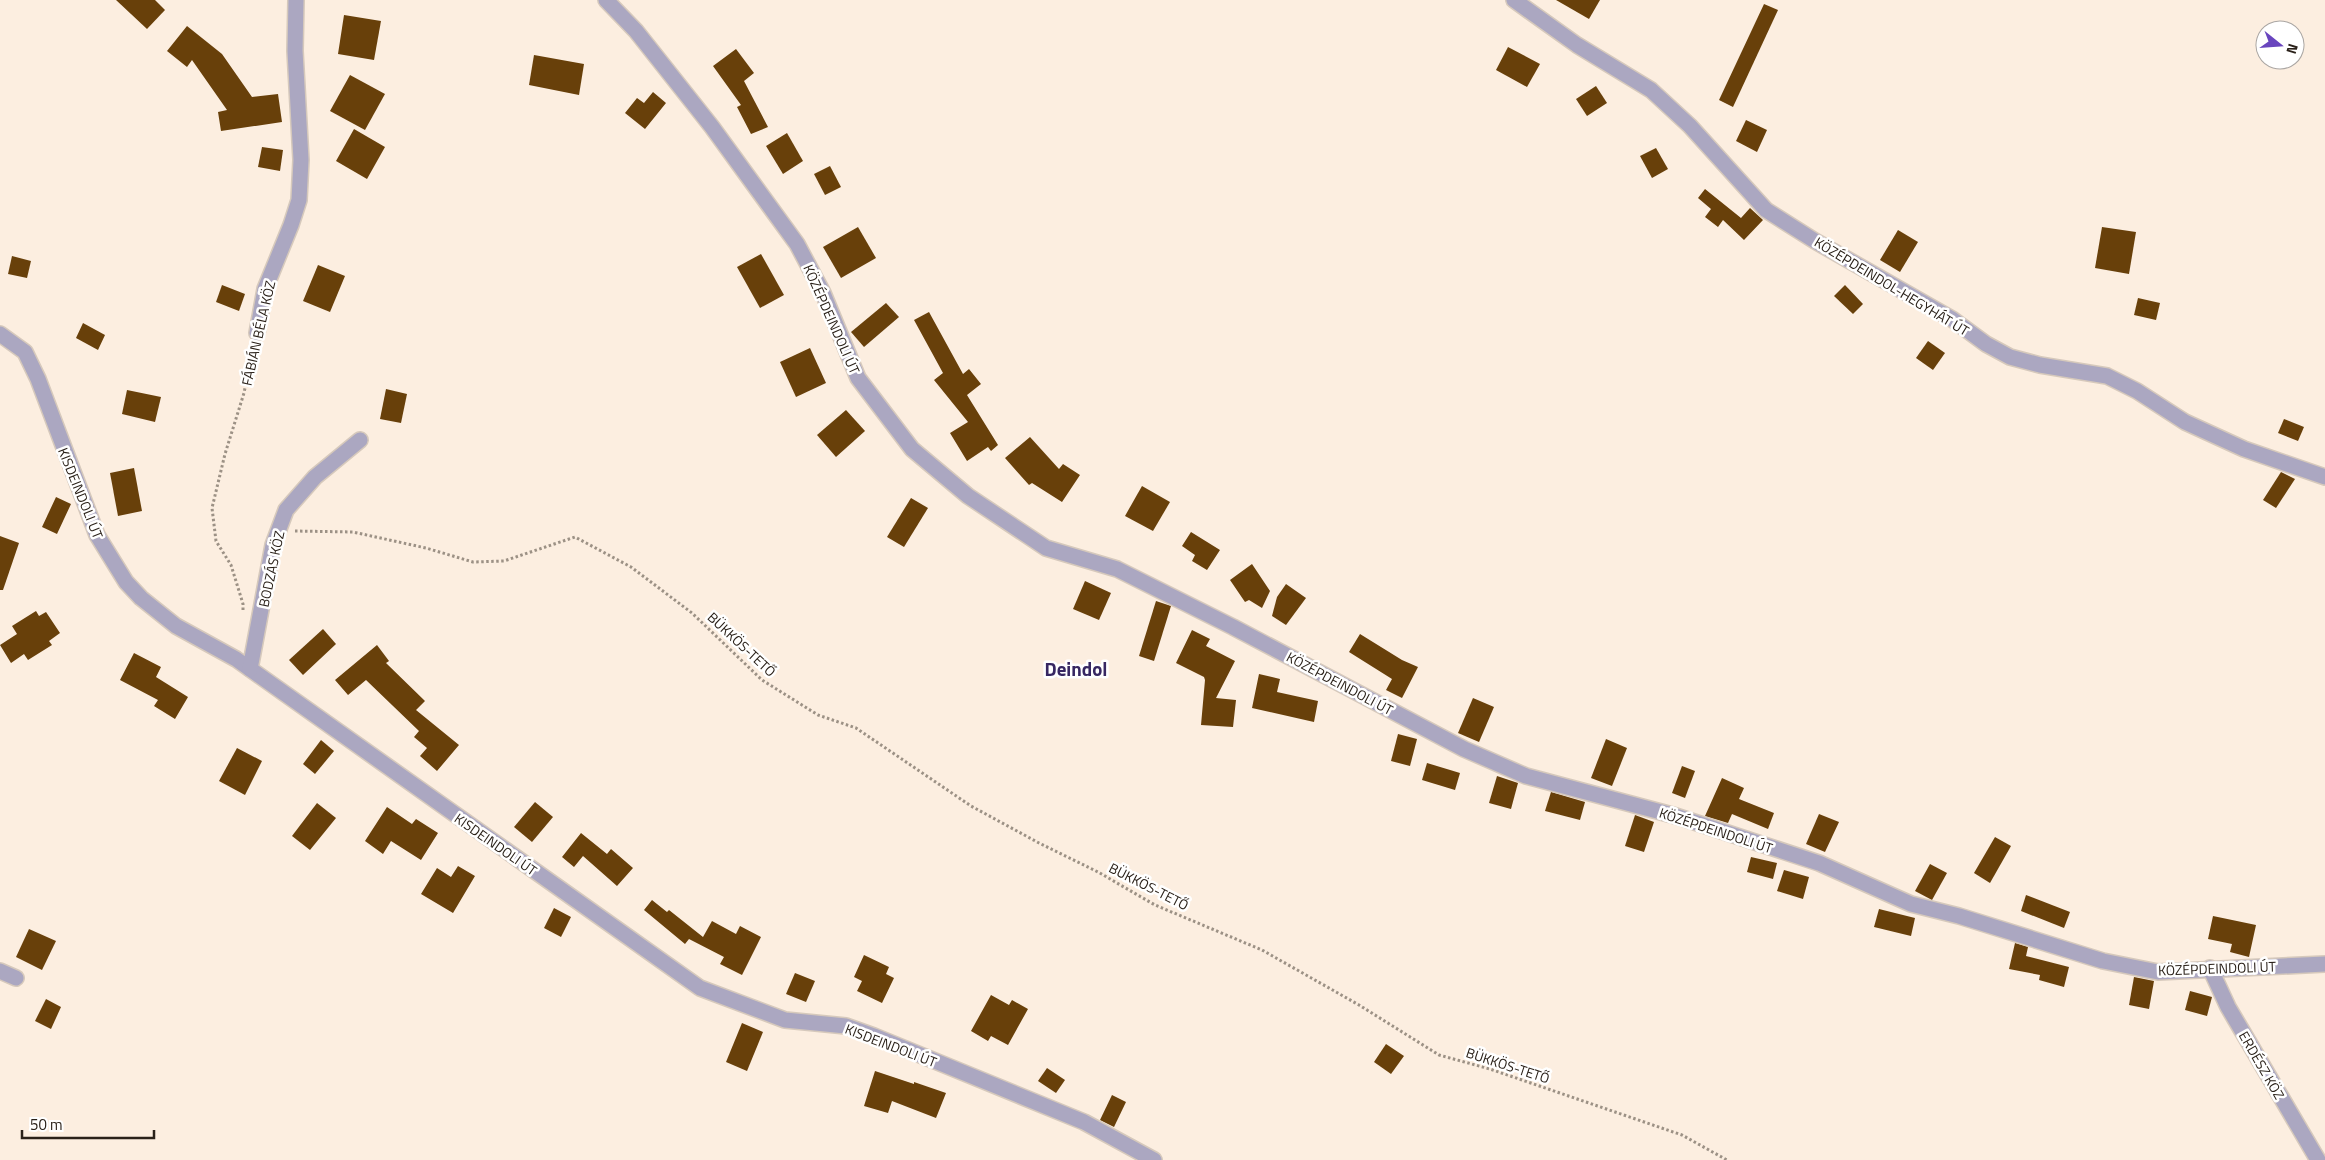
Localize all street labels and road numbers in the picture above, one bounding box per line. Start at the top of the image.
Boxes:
street label: KÖZÉPDEINDOL-HEGYHÁT ÚT [1811,231,1974,341]
street label: KÖZÉPDEINDOLI ÚT [798,261,866,378]
street label: FÁBIÁN BÉLA KÖZ [236,278,280,388]
street label: KISDEINDOLI ÚT [53,444,109,542]
street label: BODZÁS KÖZ [253,529,289,609]
street label: BÜKKÖS-TETŐ [703,607,781,681]
street label: KÖZÉPDEINDOLI ÚT [1283,646,1398,720]
street label: KÖZÉPDEINDOLI ÚT [1657,802,1776,858]
street label: KISDEINDOLI ÚT [450,808,542,881]
street label: BÜKKÖS-TETŐ [1106,857,1192,915]
street label: KÖZÉPDEINDOLI ÚT [2158,955,2277,981]
street label: KISDEINDOLI ÚT [842,1018,940,1072]
street label: ERDÉSZ KÖZ [2234,1027,2290,1103]
street label: BÜKKÖS-TETŐ [1463,1042,1553,1088]

